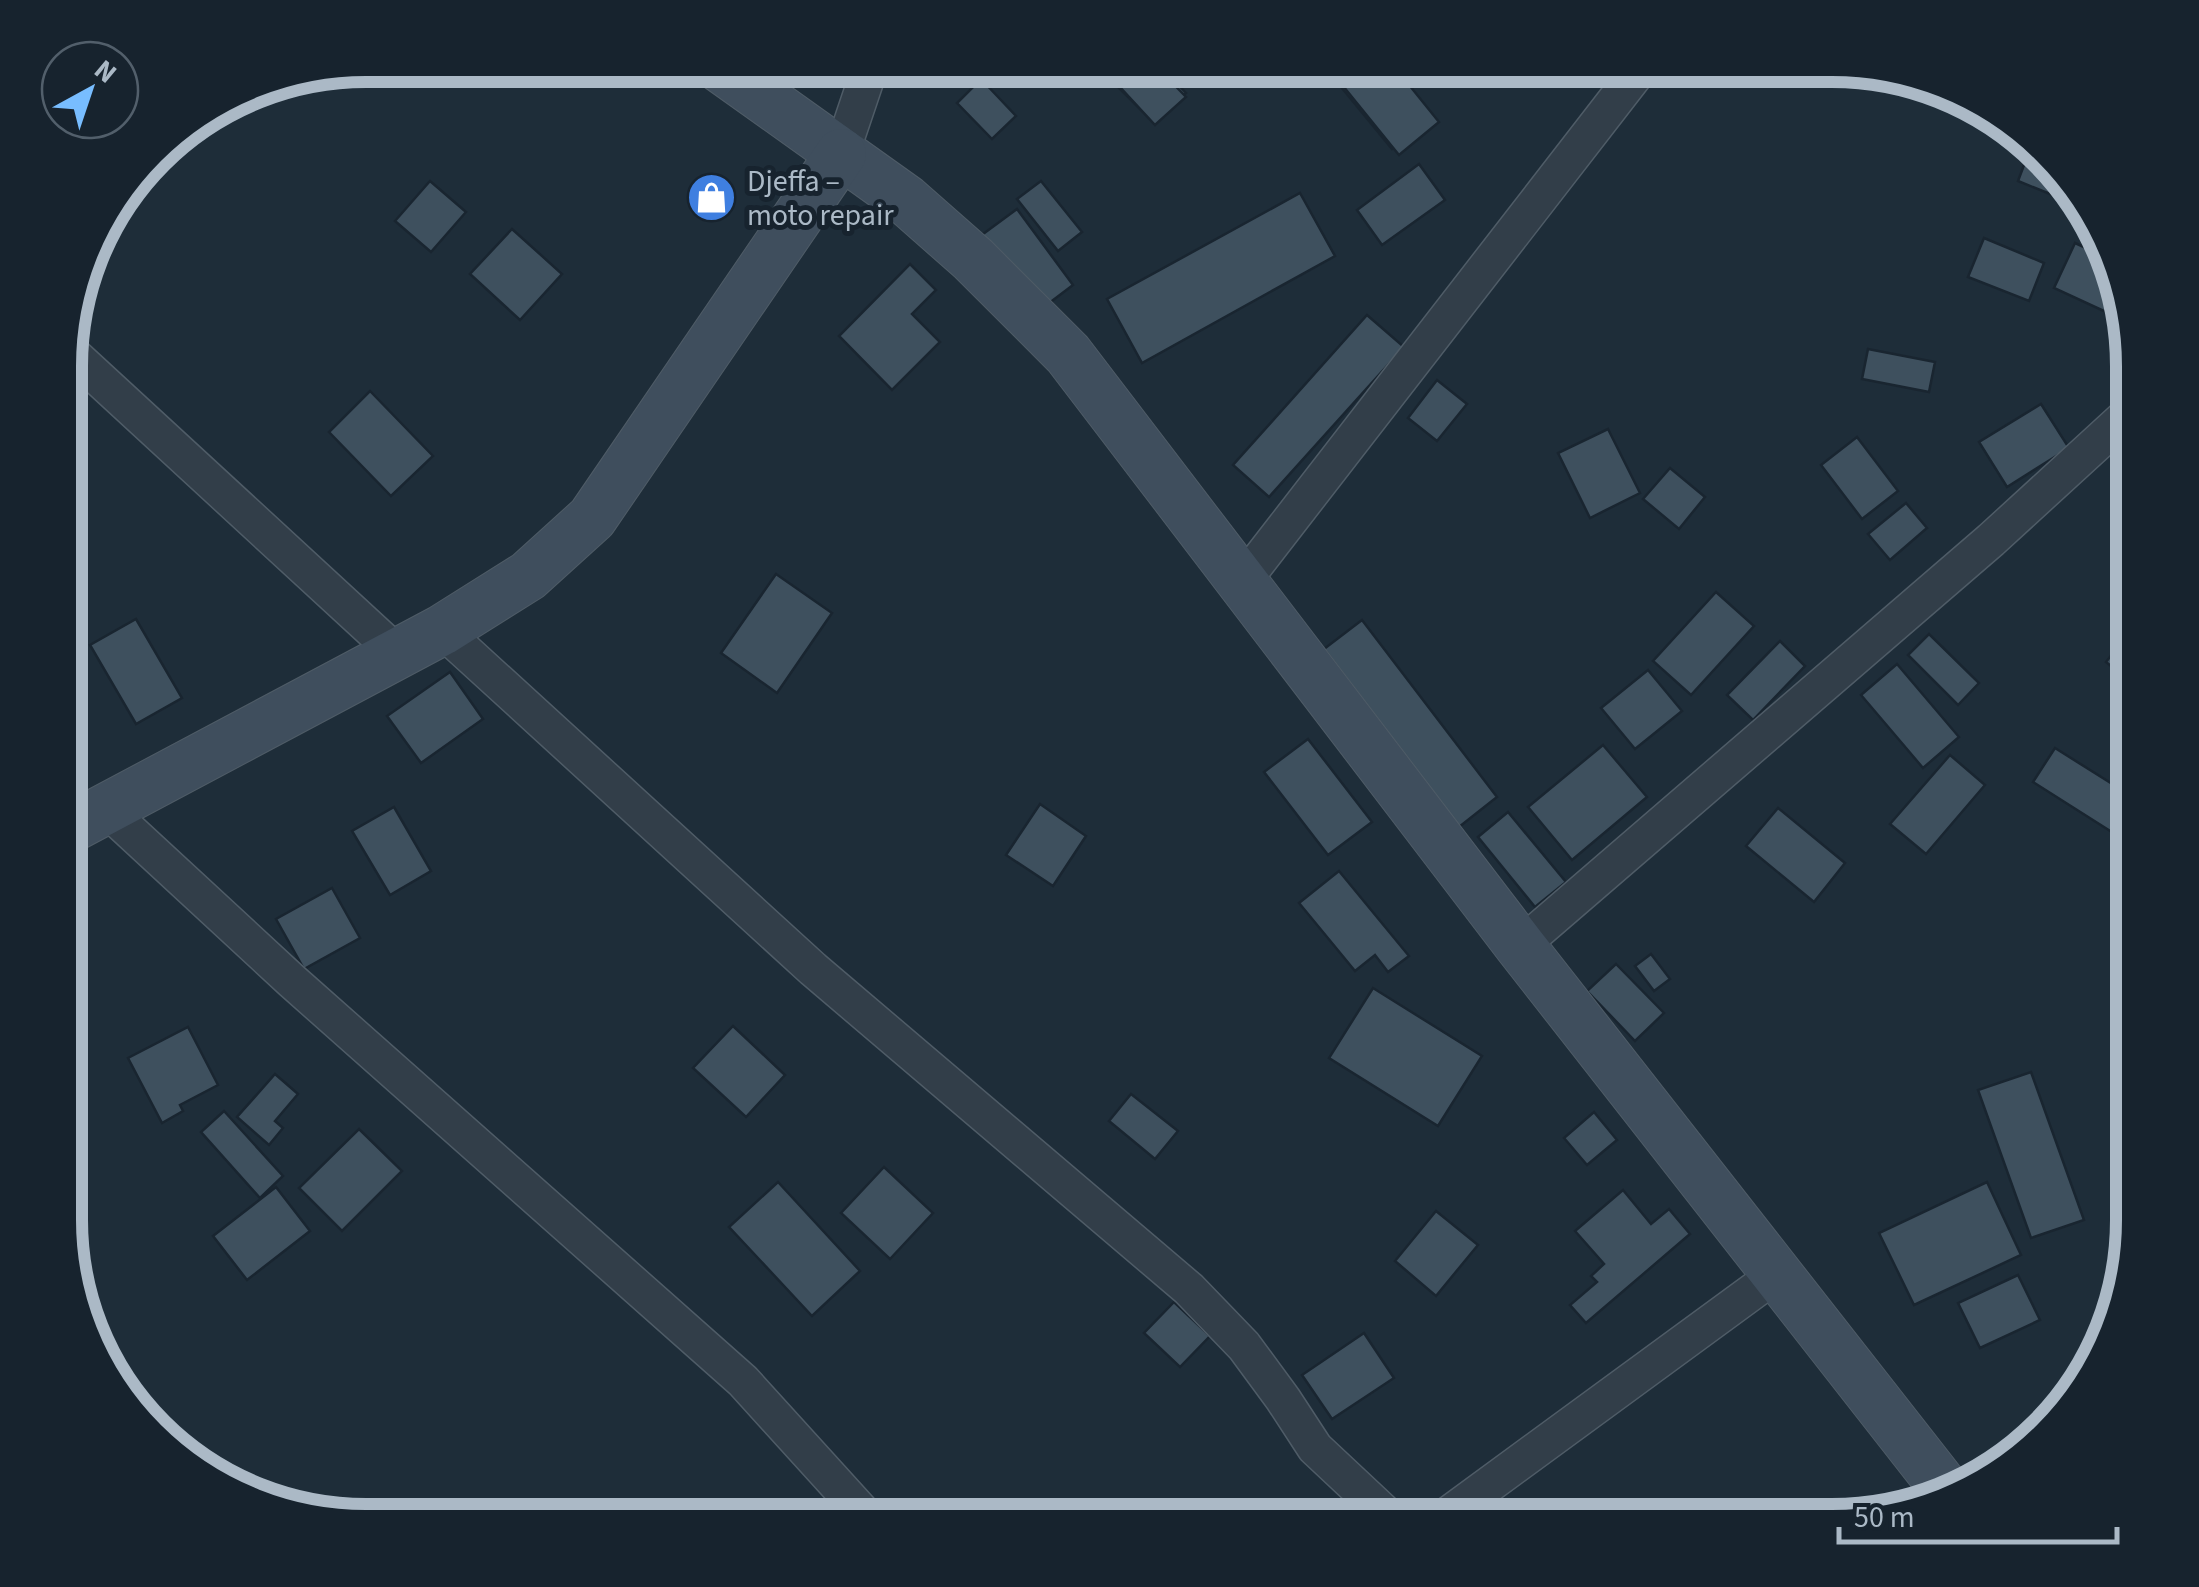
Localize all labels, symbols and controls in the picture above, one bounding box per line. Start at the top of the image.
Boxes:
north arrow [40,40,140,140]
text: N [85,50,125,93]
place label: Djeffa – moto repair [747,160,894,237]
shop icon: Djeffa – moto repair [686,172,738,224]
scale bar [1839,1482,2116,1544]
text: 50 m [1854,1496,1915,1539]

